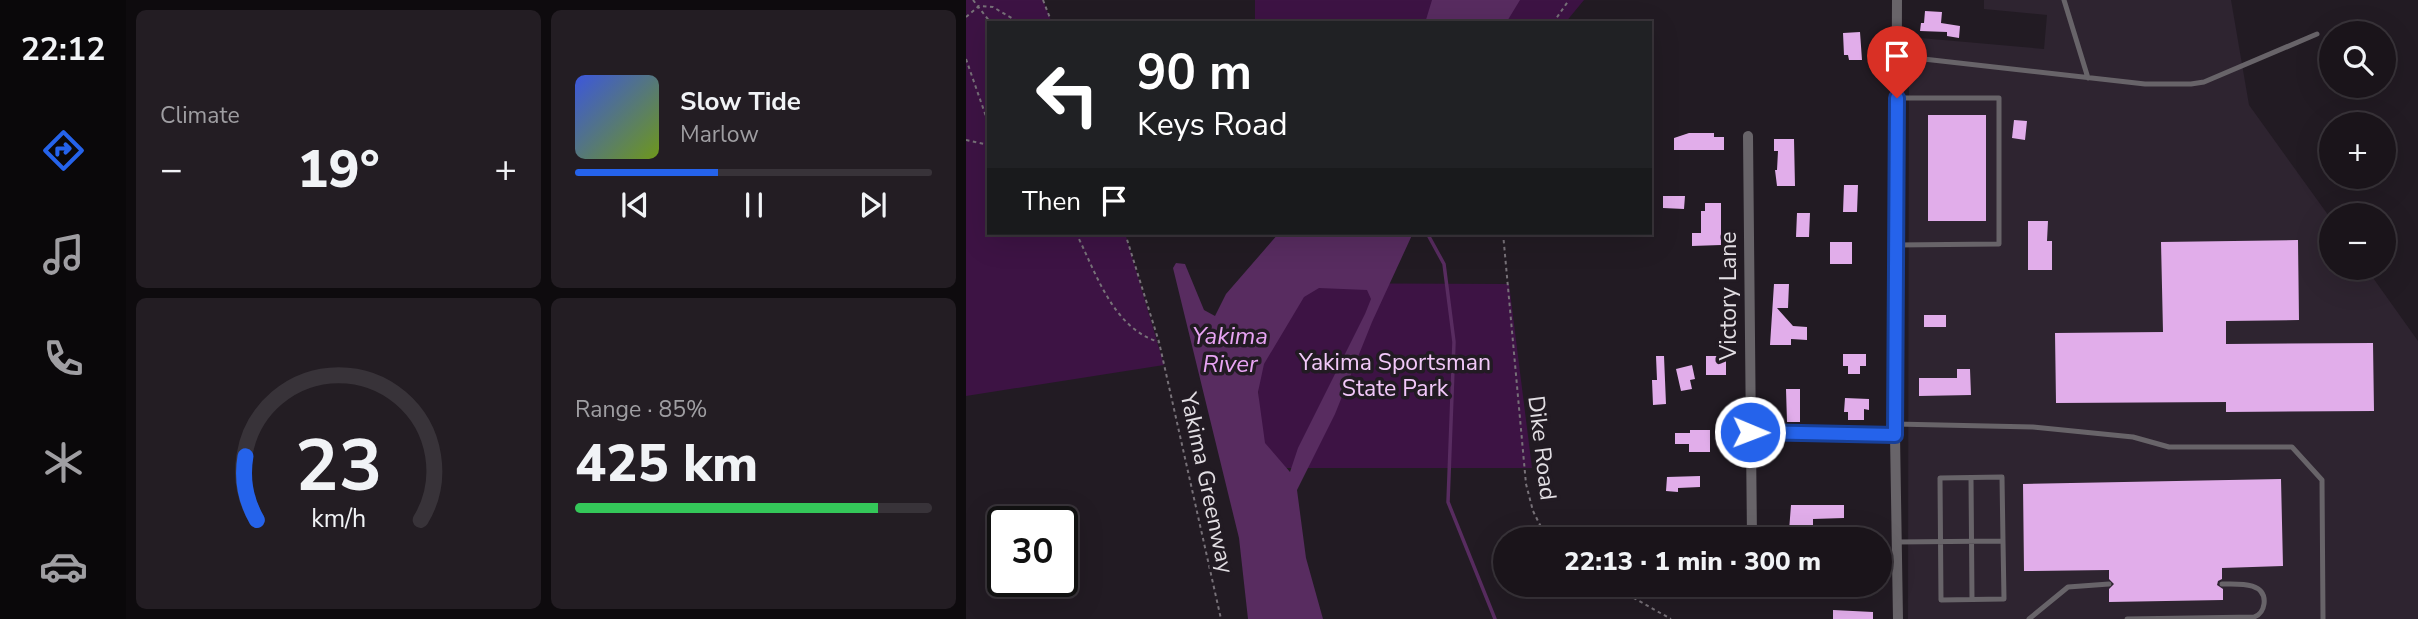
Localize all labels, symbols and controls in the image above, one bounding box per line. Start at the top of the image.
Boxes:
map controls [2319,21,2396,280]
button: search [2319,21,2396,98]
pin [1867,26,1927,98]
text: 22:12 [21,28,105,71]
icon: arrive [1878,37,1916,75]
text: 90 m [1137,39,1252,106]
icon: left [1022,49,1113,140]
text: Slow Tide [680,84,801,119]
text: Climate [160,100,240,131]
text: Keys Road [1137,103,1288,146]
button: + [2319,112,2396,189]
text: Marlow [680,119,759,150]
icon: directions [39,126,88,175]
text: 19° [297,134,380,205]
text: − [160,144,183,195]
text: + [494,144,517,195]
icon: arrive [1095,182,1133,220]
text: Then [1022,184,1081,219]
icon: previous [616,186,654,224]
icon: pause [735,186,773,224]
icon: next [854,186,892,224]
button: − [2319,203,2396,280]
icon: music [39,230,88,279]
street label: Victory Lane [1713,231,1744,362]
water label: Yakima River [1192,320,1268,380]
icon: phone [39,334,88,383]
park label: Yakima Sportsman State Park [1298,347,1491,404]
street label: Yakima Greenway [1173,389,1241,576]
text: Range · 85% [575,394,707,425]
street label: Dike Road [1520,394,1564,502]
position arrow [1713,395,1787,469]
text: 23 [295,416,382,516]
text: 425 km [575,428,758,499]
icon: climate [39,438,88,487]
text: km/h [311,501,366,535]
speed limit sign: 30 [987,506,1078,597]
icon: car [39,542,88,591]
text: 22:13 · 1 min · 300 m [1564,544,1821,579]

